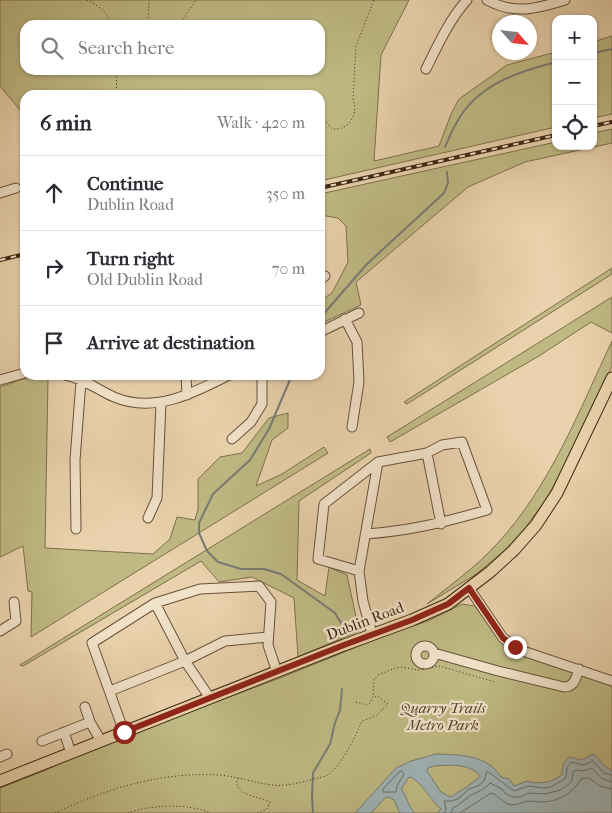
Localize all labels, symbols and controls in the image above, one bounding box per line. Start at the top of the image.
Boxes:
north arrow [492,15,537,60]
map controls [552,15,597,150]
button: + [552,15,597,60]
search box [20,20,325,75]
icon: search [38,34,66,62]
text: Search here [78,37,174,59]
button: − [552,60,597,105]
button: locate [552,105,597,150]
text: 6 min [40,111,92,135]
text: Walk · 420 m [217,113,305,132]
text: Continue [87,173,163,195]
icon: ahead [40,179,68,207]
text: 350 m [266,184,305,203]
text: Dublin Road [87,195,174,214]
text: Turn right [87,248,174,270]
icon: right [40,254,68,282]
text: 70 m [272,259,305,278]
text: Old Dublin Road [87,270,203,289]
icon: arrive [40,329,68,357]
text: Arrive at destination [87,332,255,354]
street label: Dublin Road [324,598,407,644]
route end [504,636,527,659]
park label: Quarry Trails Metro Park [400,699,486,734]
route start [113,721,136,744]

